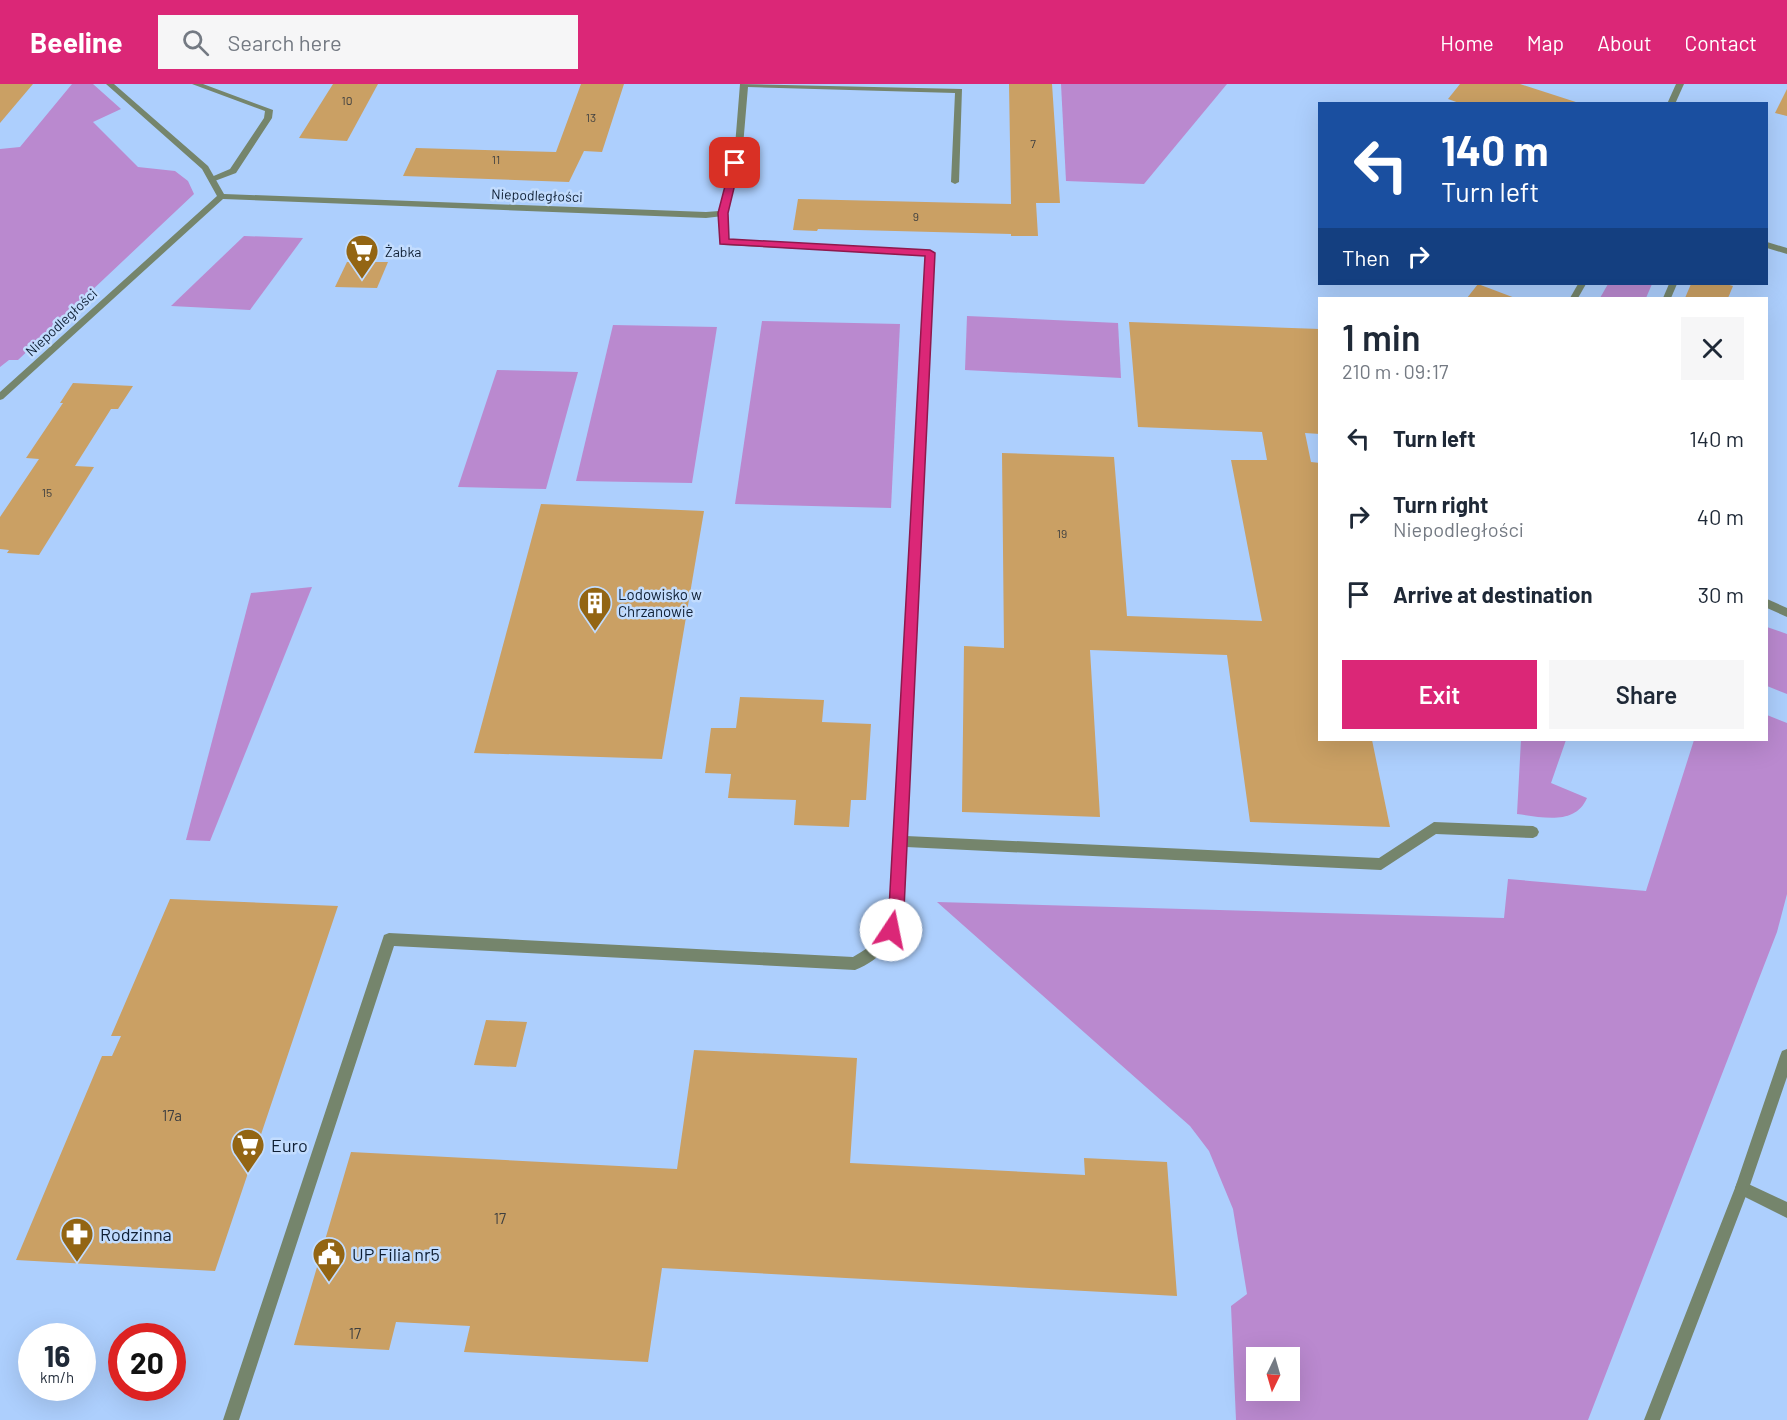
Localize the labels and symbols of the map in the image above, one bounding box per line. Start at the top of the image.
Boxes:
house number: 10 [342,93,352,107]
house number: 13 [586,110,596,124]
house number: 7 [1030,136,1036,150]
pin [709,137,760,188]
house number: 11 [492,152,500,166]
street label: Niepodległości [491,185,583,205]
house number: 9 [913,209,919,223]
supermarket icon: Żabka [344,233,380,280]
place label: Żabka [385,243,422,260]
street label: Niepodległości [22,285,100,359]
house number: 15 [42,485,52,499]
house number: 19 [1057,526,1067,540]
building icon: Lodowisko w Chrzanowie [577,585,613,632]
place label: Lodowisko w Chrzanowie [618,585,702,620]
position arrow [859,898,923,962]
house number: 17a [162,1106,182,1124]
supermarket icon: Euro [230,1127,266,1174]
place label: Euro [271,1134,308,1156]
house number: 17 [494,1209,506,1227]
pharmacy icon: Rodzinna [59,1216,95,1263]
place label: Rodzinna [100,1223,172,1245]
public building icon: UP Filia nr5 [311,1236,347,1283]
place label: UP Filia nr5 [352,1243,440,1265]
speed limit sign: 20 [108,1323,186,1401]
house number: 17 [349,1324,361,1342]
north arrow [1246,1347,1300,1401]

